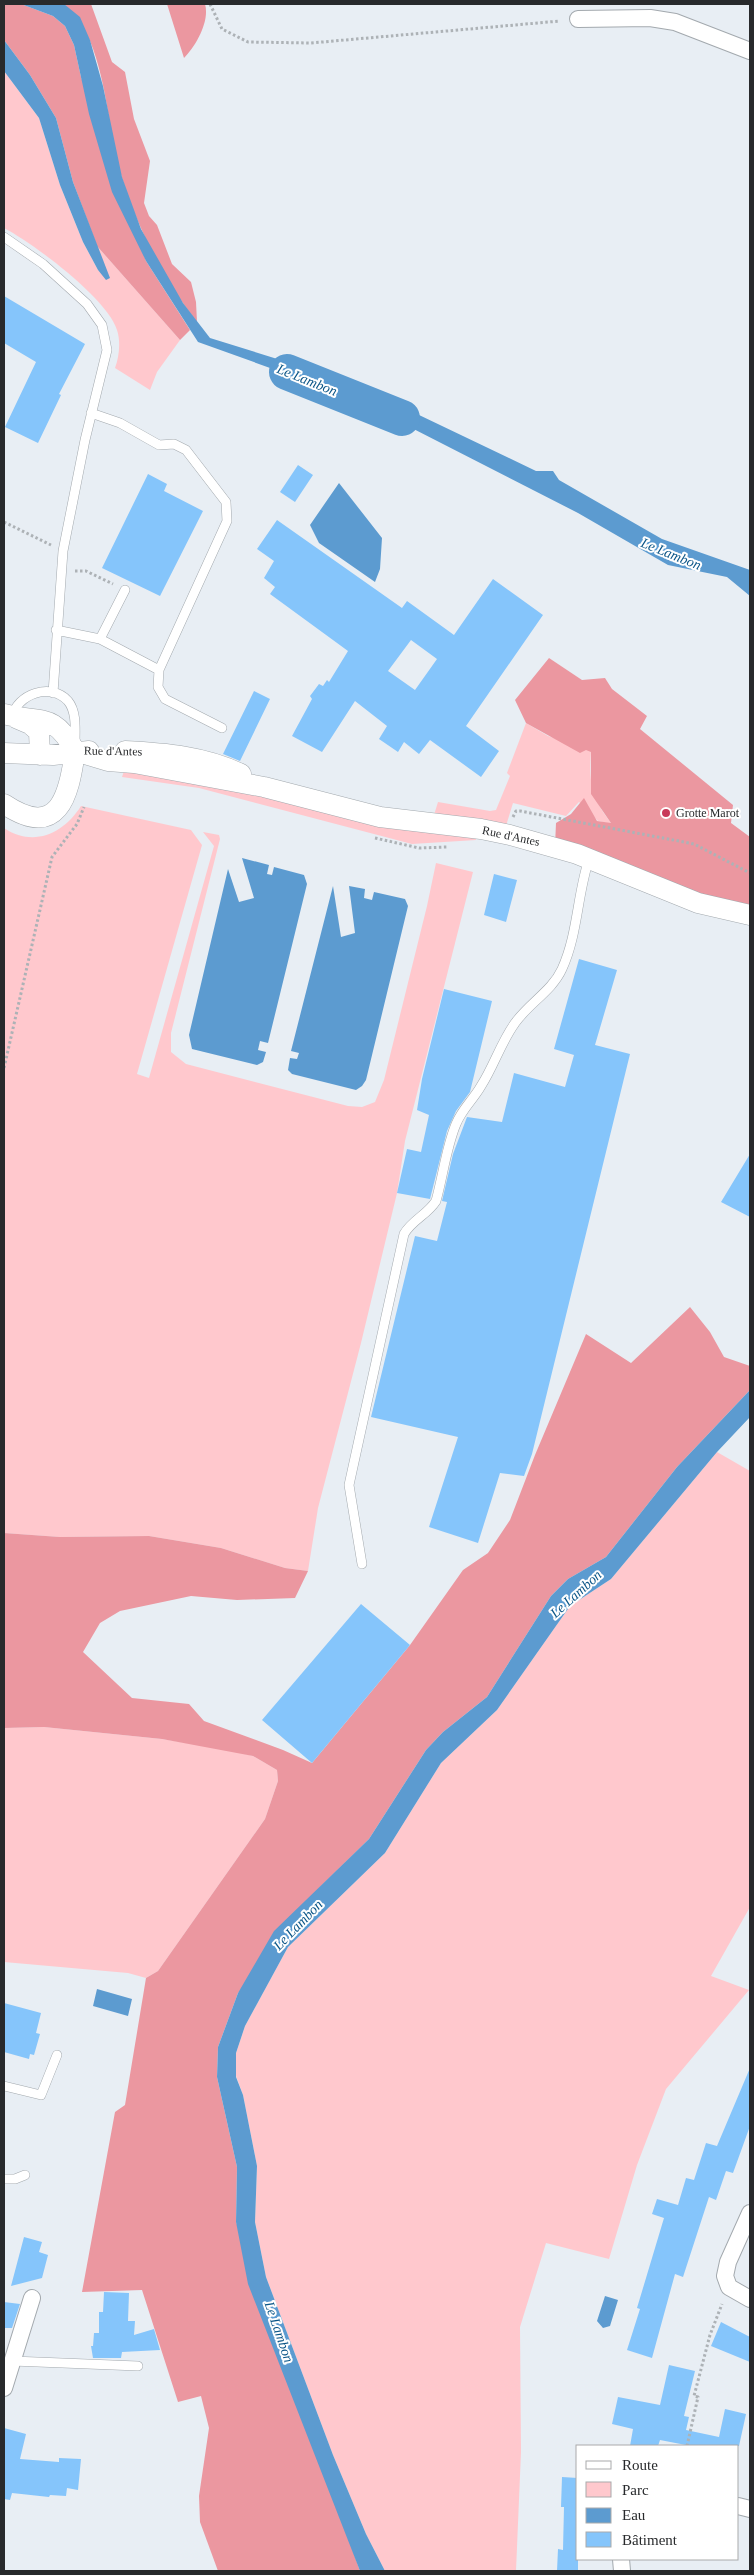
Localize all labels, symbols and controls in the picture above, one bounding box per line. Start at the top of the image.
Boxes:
water label: Le Lambon [274,361,339,399]
water label: Le Lambon [638,535,703,573]
street label: Rue d'Antes [84,743,143,759]
place label: Grotte Marot [676,806,740,820]
marker: Grotte Marot [660,807,672,819]
street label: Rue d'Antes [481,823,541,849]
water label: Le Lambon [547,1567,605,1621]
water label: Le Lambon [270,1897,325,1954]
water label: Le Lambon [261,2299,296,2364]
legend [576,2445,739,2560]
text: Route [622,2457,658,2473]
text: Parc [622,2482,649,2498]
text: Eau [622,2507,646,2523]
text: Bâtiment [622,2532,678,2548]

